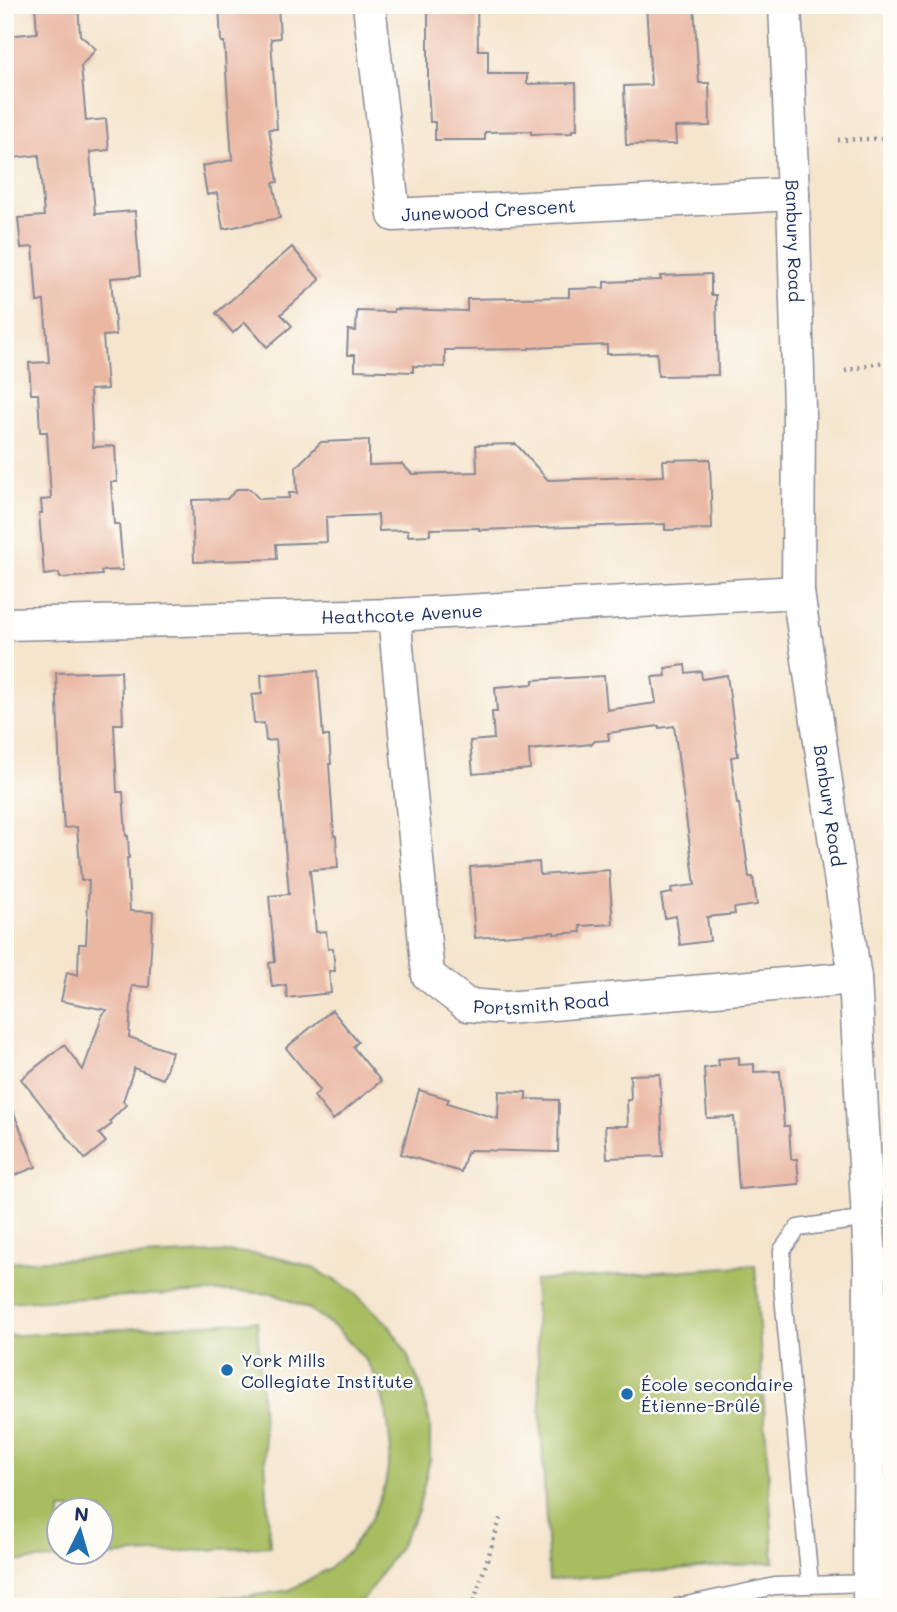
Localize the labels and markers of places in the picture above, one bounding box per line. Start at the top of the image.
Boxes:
place label: York Mills Collegiate Institute [241,1348,414,1393]
marker: York Mills Collegiate Institute [219,1362,235,1378]
place label: École secondaire Étienne-Brûlé [641,1372,793,1417]
marker: École secondaire Étienne-Brûlé [619,1386,635,1402]

